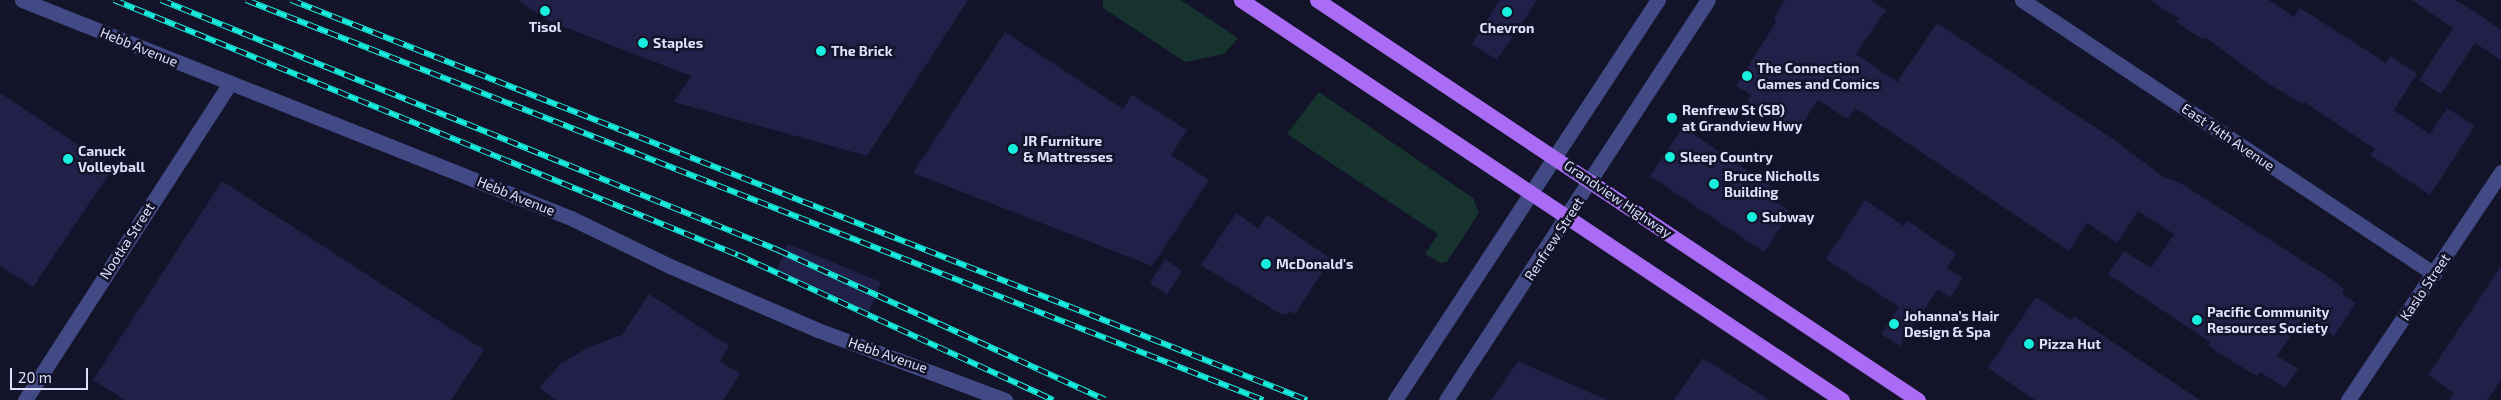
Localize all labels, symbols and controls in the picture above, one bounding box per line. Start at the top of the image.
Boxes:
marker: Tisol [539,5,551,17]
marker: Chevron [1501,6,1513,18]
place label: Tisol [529,19,561,35]
place label: Chevron [1480,20,1534,36]
street label: Hebb Avenue [97,24,181,70]
place label: Staples [653,35,703,51]
marker: Staples [637,37,649,49]
place label: The Brick [831,43,893,59]
marker: The Brick [815,45,827,57]
place label: The Connection Games and Comics [1757,60,1880,92]
marker: The Connection Games and Comics [1741,70,1753,82]
street label: East 14th Avenue [2178,100,2278,174]
place label: Renfrew St (SB) at Grandview Hwy [1682,102,1803,134]
marker: Renfrew St (SB) at Grandview Hwy [1666,112,1678,124]
place label: JR Furniture & Mattresses [1023,133,1113,166]
place label: Canuck Volleyball [78,143,145,176]
marker: JR Furniture & Mattresses [1007,143,1019,155]
place label: Sleep Country [1680,149,1773,165]
marker: Sleep Country [1664,151,1676,163]
marker: Canuck Volleyball [62,153,74,165]
street label: Grandview Highway [1561,157,1675,241]
place label: Bruce Nicholls Building [1724,168,1820,200]
street label: Hebb Avenue [474,173,558,219]
marker: Bruce Nicholls Building [1708,178,1720,190]
street label: Renfrew Street [1521,194,1587,284]
street label: Nootka Street [96,200,158,282]
place label: Subway [1762,209,1814,225]
marker: Subway [1746,211,1758,223]
street label: Kaslo Street [2396,250,2454,324]
place label: McDonald's [1276,256,1354,272]
marker: McDonald's [1260,258,1272,270]
place label: Pacific Community Resources Society [2207,304,2329,336]
place label: Johanna’s Hair Design & Spa [1904,308,1999,341]
marker: Pacific Community Resources Society [2191,314,2203,326]
marker: Johanna’s Hair Design & Spa [1888,318,1900,330]
street label: Hebb Avenue [846,334,930,376]
place label: Pizza Hut [2039,336,2101,352]
marker: Pizza Hut [2023,338,2035,350]
scale bar [12,358,90,390]
text: 20 m [18,368,52,386]

